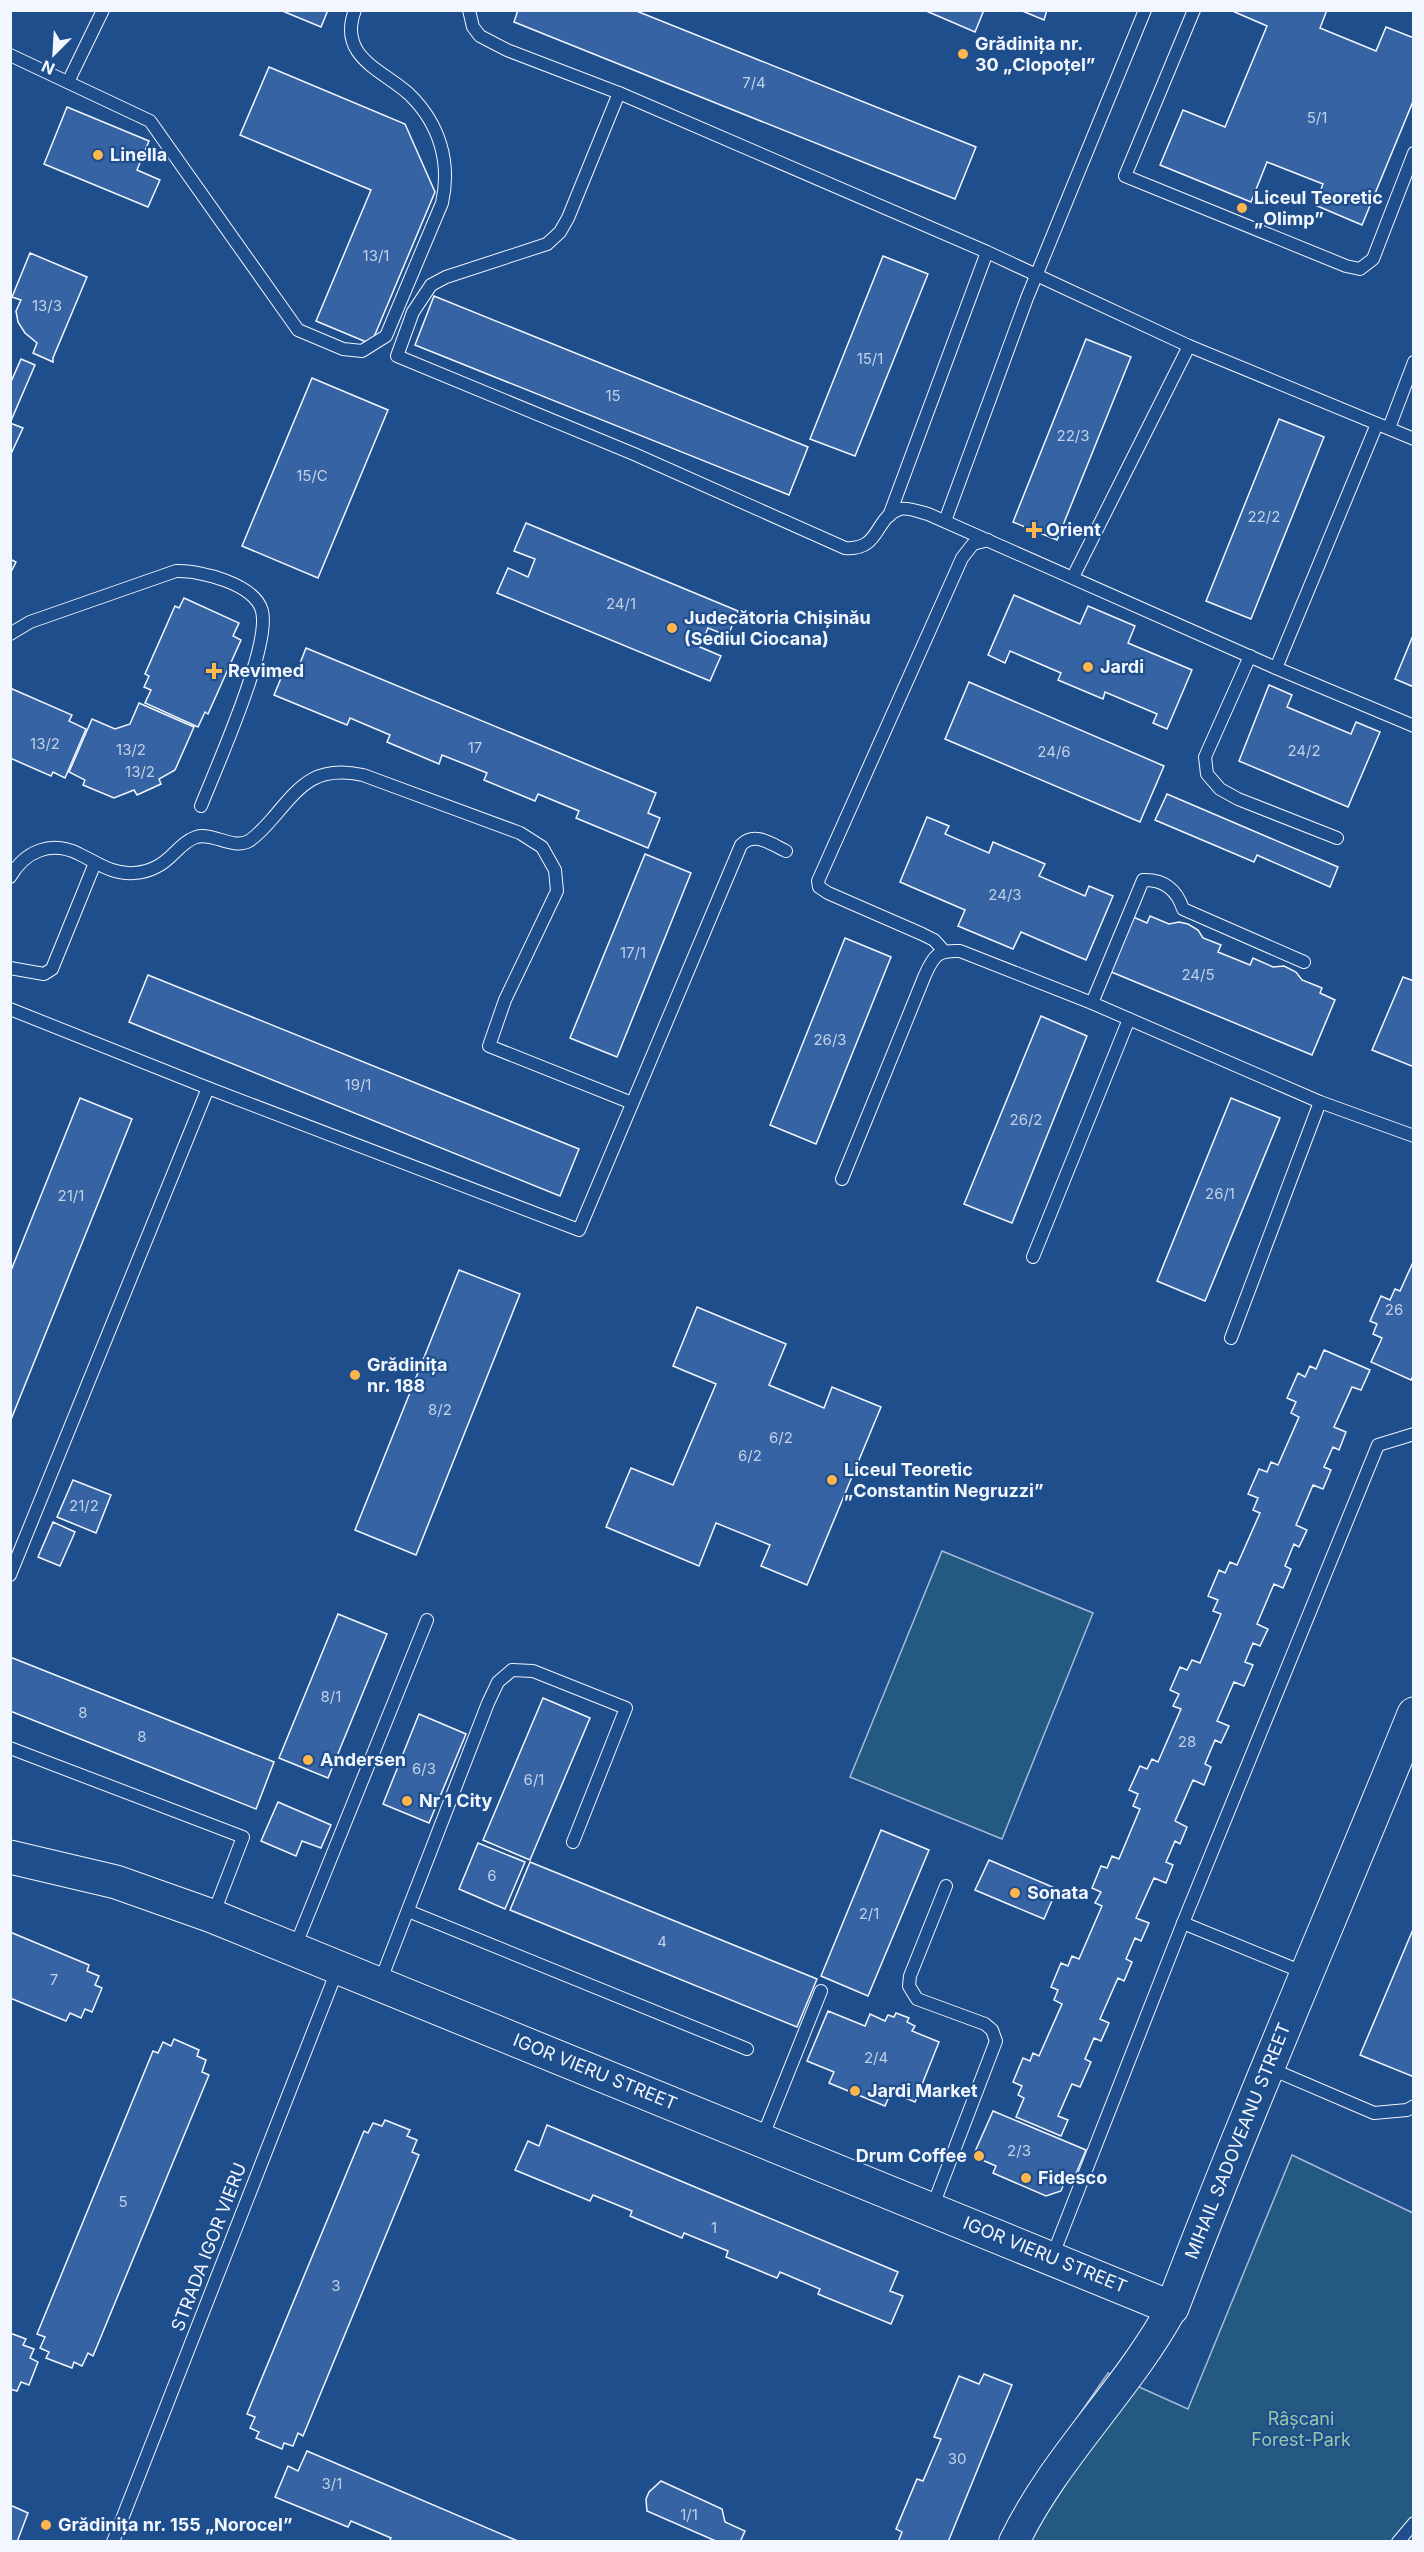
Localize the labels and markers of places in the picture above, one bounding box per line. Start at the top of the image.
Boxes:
place label: Grădinița nr. 30 „Clopoțel” [975,33,1095,75]
marker: Grădinița nr. 30 „Clopoțel” [956,47,970,61]
place label: Linella [110,144,167,165]
marker: Linella [91,148,105,162]
place label: Liceul Teoretic „Olimp” [1254,187,1383,229]
marker: Liceul Teoretic „Olimp” [1235,201,1249,215]
place label: Orient [1046,519,1101,540]
marker: Orient [1027,523,1041,537]
place label: Judecătoria Chișinău (Sediul Ciocana) [684,607,871,649]
marker: Judecătoria Chișinău (Sediul Ciocana) [665,621,679,635]
place label: Jardi [1100,656,1144,677]
place label: Revimed [228,660,304,681]
marker: Jardi [1081,660,1095,674]
marker: Revimed [205,662,223,680]
place label: Grădinița nr. 188 [367,1354,447,1396]
marker: Grădinița nr. 188 [348,1368,362,1382]
place label: Liceul Teoretic „Constantin Negruzzi” [844,1459,1044,1501]
marker: Liceul Teoretic „Constantin Negruzzi” [825,1473,839,1487]
place label: Andersen [320,1749,406,1770]
marker: Andersen [301,1753,315,1767]
place label: Nr 1 City [419,1790,493,1811]
marker: Nr 1 City [400,1794,414,1808]
place label: Sonata [1027,1882,1089,1903]
marker: Sonata [1008,1886,1022,1900]
place label: Jardi Market [867,2080,978,2101]
marker: Jardi Market [848,2084,862,2098]
place label: Drum Coffee [856,2145,967,2166]
marker: Drum Coffee [972,2149,986,2163]
place label: Fidesco [1038,2167,1107,2188]
marker: Fidesco [1019,2171,1033,2185]
place label: Grădinița nr. 155 „Norocel” [58,2514,293,2535]
marker: Grădinița nr. 155 „Norocel” [39,2518,53,2532]

